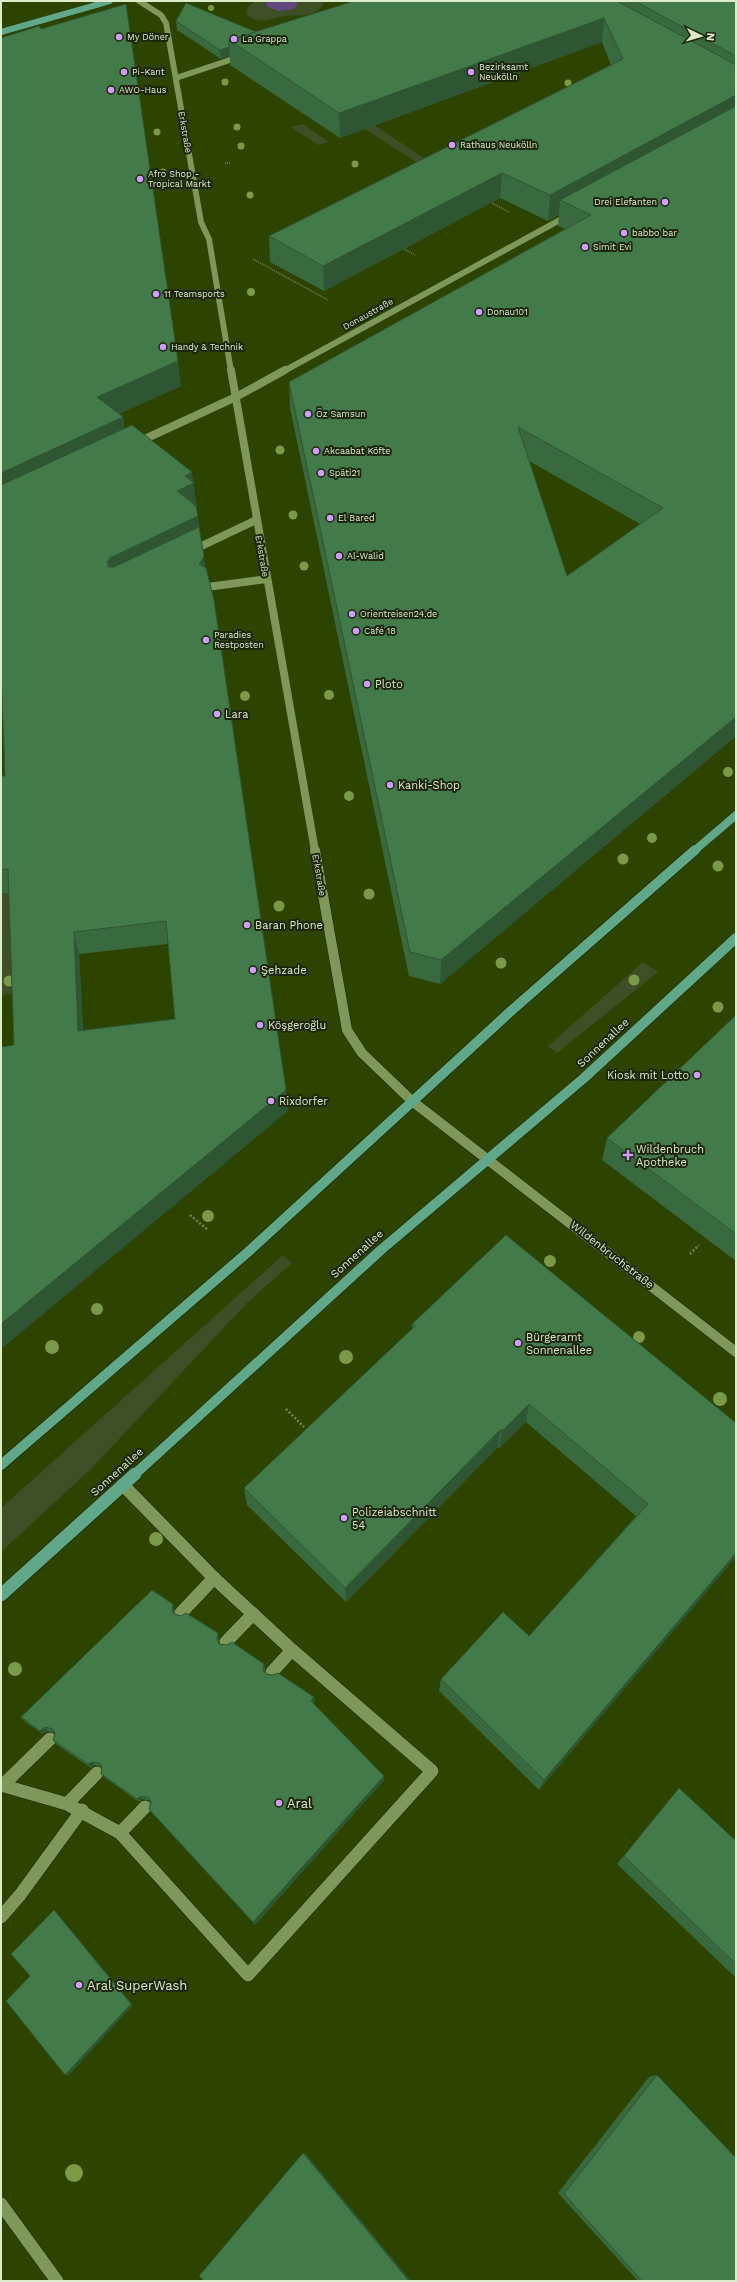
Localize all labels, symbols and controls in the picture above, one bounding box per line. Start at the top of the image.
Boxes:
north arrow [681,16,721,56]
marker: My Döner [114,32,124,42]
place label: My Döner [127,32,169,42]
text: N [704,32,717,41]
marker: La Grappa [229,34,239,44]
place label: La Grappa [242,34,287,44]
place label: Bezirksamt Neukölln [479,62,528,82]
marker: Pi-Kant [119,67,129,77]
place label: Pi-Kant [132,67,165,77]
marker: Bezirksamt Neukölln [466,67,476,77]
marker: AWO-Haus [106,85,116,95]
place label: AWO-Haus [119,85,167,95]
street label: Erkstraße [176,110,194,154]
marker: Rathaus Neukölln [447,140,457,150]
place label: Rathaus Neukölln [460,140,537,150]
place label: Afro Shop - Tropical Markt [148,169,211,189]
marker: Afro Shop - Tropical Markt [135,174,145,184]
place label: Drei Elefanten [594,197,657,207]
marker: Drei Elefanten [660,197,670,207]
marker: babbo bar [619,228,629,238]
place label: babbo bar [632,228,677,238]
marker: Simit Evi [580,242,590,252]
place label: Simit Evi [593,242,631,252]
marker: 11 Teamsports [151,289,161,299]
place label: 11 Teamsports [164,289,225,299]
street label: Donaustraße [341,296,395,332]
marker: Donau101 [474,307,484,317]
place label: Donau101 [487,307,528,317]
marker: Handy & Technik [158,342,168,352]
place label: Handy & Technik [171,342,243,352]
place label: Öz Samsun [316,408,366,419]
marker: Öz Samsun [303,409,313,419]
marker: Akcaabat Köfte [311,446,321,456]
place label: Akcaabat Köfte [324,446,390,456]
marker: Späti21 [316,468,326,478]
place label: Späti21 [329,468,360,478]
marker: El Bared [325,513,335,523]
place label: El Bared [338,513,375,523]
street label: Erkstraße [253,534,271,578]
marker: Al-Walid [334,551,344,561]
place label: Al-Walid [347,551,384,561]
marker: Orientreisen24.de [347,609,357,619]
place label: Orientreisen24.de [360,609,437,619]
marker: Café 18 [351,626,361,636]
place label: Café 18 [364,626,396,636]
place label: Paradies Restposten [214,630,264,650]
marker: Paradies Restposten [201,635,211,645]
place label: Ploto [375,678,403,691]
marker: Ploto [362,679,372,689]
place label: Lara [225,708,248,721]
marker: Lara [212,709,222,719]
place label: Kanki-Shop [398,779,460,792]
marker: Kanki-Shop [385,780,395,790]
street label: Erkstraße [310,853,328,897]
place label: Baran Phone [255,919,323,932]
marker: Baran Phone [242,920,252,930]
place label: Şehzade [261,964,307,977]
marker: Şehzade [248,965,258,975]
street label: Sonnenallee [574,1016,632,1070]
place label: Köşgeroğlu [268,1019,326,1032]
marker: Köşgeroğlu [255,1020,265,1030]
place label: Kiosk mit Lotto [607,1069,689,1082]
marker: Kiosk mit Lotto [692,1070,702,1080]
place label: Rixdorfer [279,1095,328,1108]
marker: Rixdorfer [266,1096,276,1106]
place label: Wildenbruch Apotheke [636,1143,704,1169]
marker: Wildenbruch Apotheke [623,1150,633,1160]
street label: Wildenbruchstraße [568,1218,656,1292]
street label: Sonnenallee [328,1227,386,1281]
place label: Bürgeramt Sonnenallee [526,1331,592,1357]
marker: Bürgeramt Sonnenallee [513,1338,523,1348]
street label: Sonnenallee [88,1445,146,1499]
place label: Polizeiabschnitt 54 [352,1506,437,1532]
marker: Polizeiabschnitt 54 [339,1513,349,1523]
place label: Aral [287,1796,312,1811]
marker: Aral [274,1798,284,1808]
place label: Aral SuperWash [87,1978,187,1993]
marker: Aral SuperWash [74,1980,84,1990]

